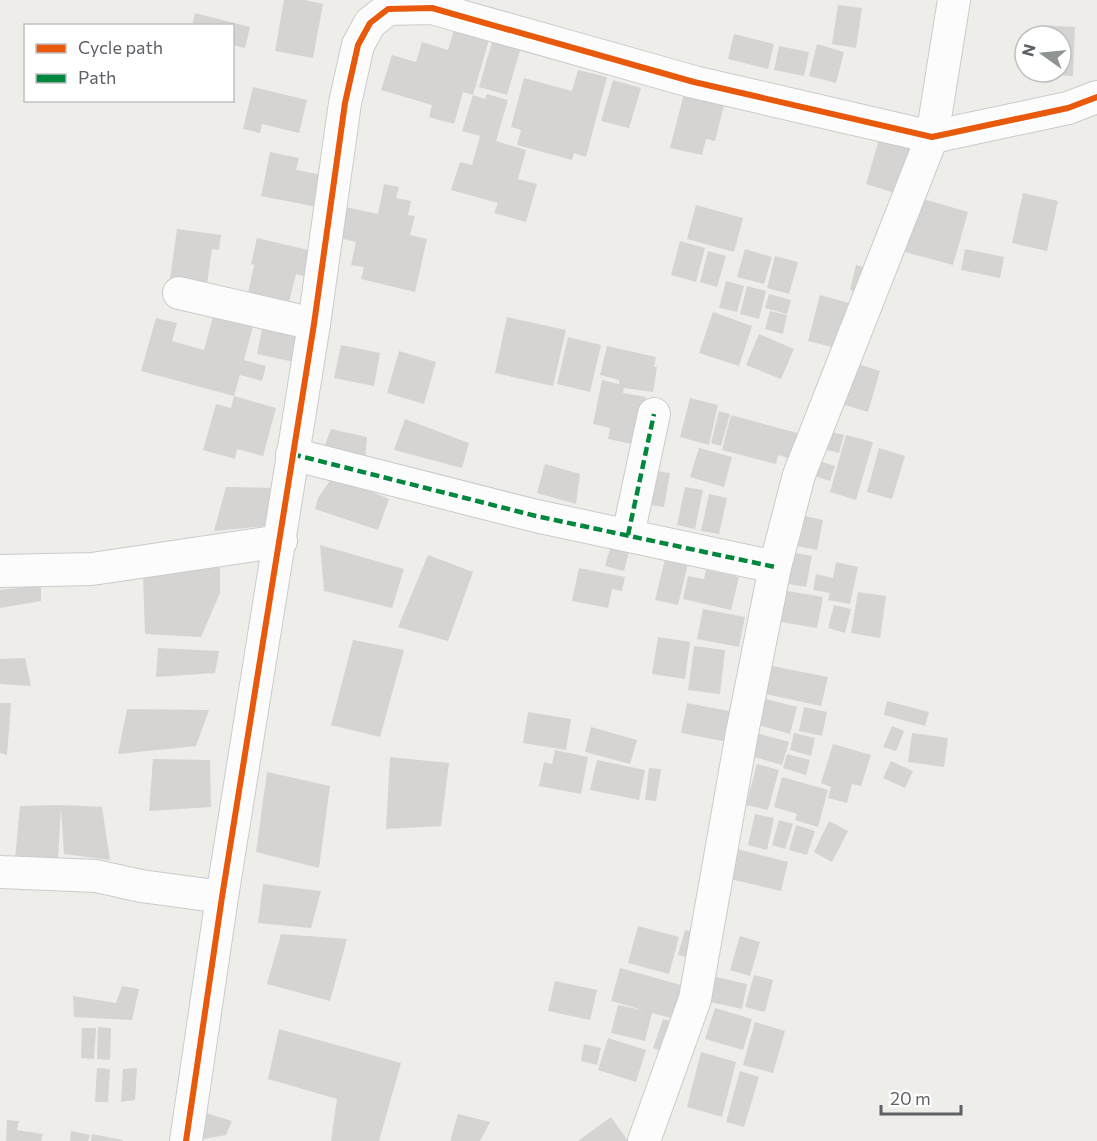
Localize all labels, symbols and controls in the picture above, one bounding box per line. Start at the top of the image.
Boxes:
legend [24,24,234,102]
north arrow [1013,24,1073,84]
text: Cycle path [78,36,163,58]
text: N [1017,42,1039,58]
text: Path [78,66,116,88]
scale bar [881,1078,960,1116]
text: 20 m [890,1087,931,1109]

